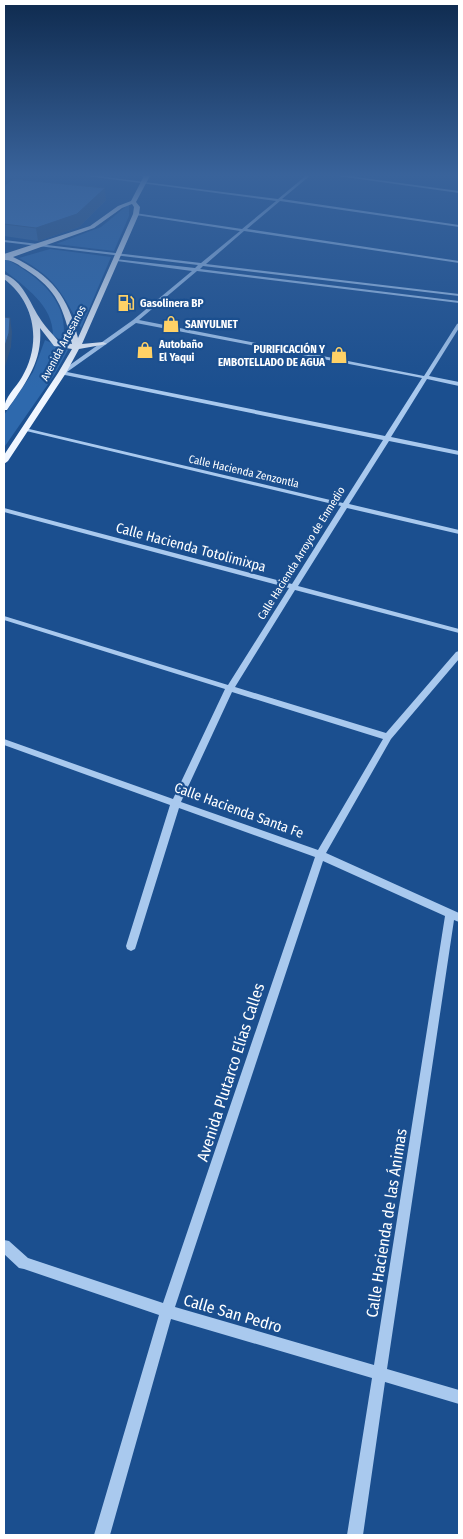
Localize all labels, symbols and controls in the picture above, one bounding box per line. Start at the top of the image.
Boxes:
fuel station icon: Gasolinera BP [116,293,136,313]
place label: Gasolinera BP [140,297,203,310]
street label: Avenida Artesanos [38,303,89,383]
shop icon: SANYULNET [161,314,181,334]
place label: SANYULNET [185,318,239,331]
place label: Autobaño El Yaqui [158,338,203,364]
shop icon: Autobaño El Yaqui [135,340,155,360]
place label: PURIFICACIÓN Y EMBOTELLADO DE AGUA [218,342,326,369]
shop icon: PURIFICACIÓN Y EMBOTELLADO DE AGUA [329,345,349,365]
street label: Calle Hacienda Zenzontla [187,452,300,491]
street label: Calle Hacienda Arroyo de Enmedio [255,484,348,622]
street label: Calle Hacienda Totolimixpa [114,519,268,576]
street label: Calle Hacienda Santa Fe [172,779,306,842]
street label: Avenida Plutarco Elías Calles [193,980,268,1164]
street label: Calle Hacienda de las Ánimas [362,1127,411,1319]
street label: Calle San Pedro [181,1290,284,1337]

